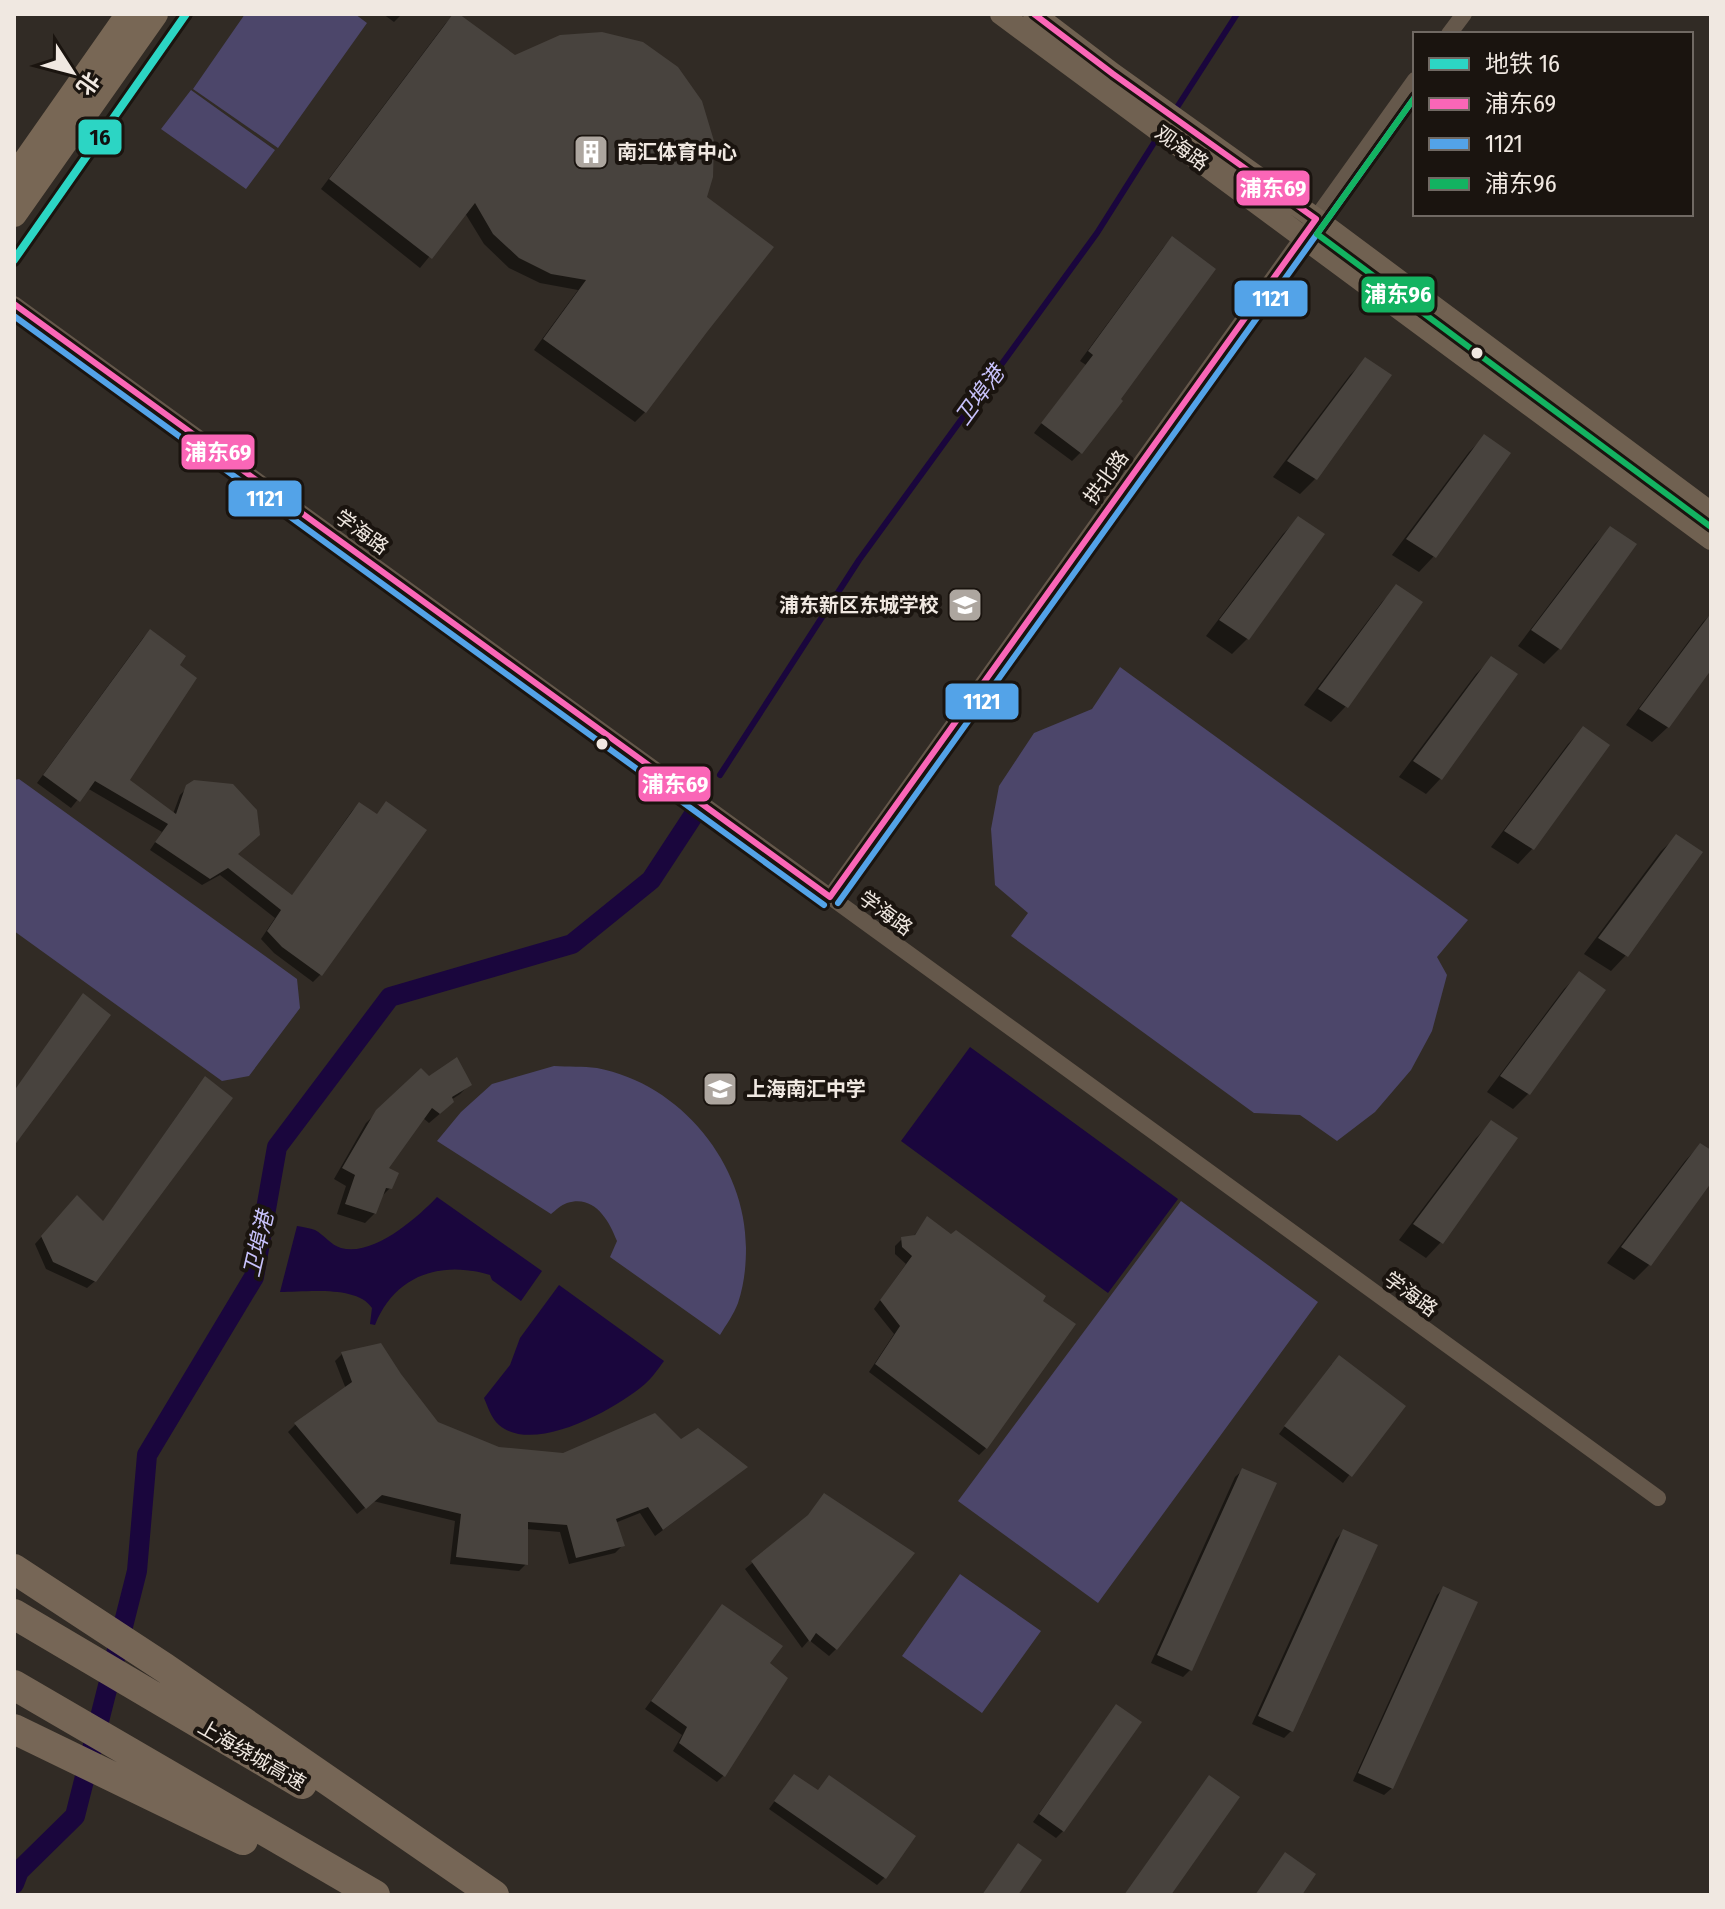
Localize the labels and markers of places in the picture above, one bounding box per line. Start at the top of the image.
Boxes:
building icon: 南汇体育中心 [572,133,610,171]
place label: 南汇体育中心 [617,140,737,164]
unlabelled marker [1469,345,1485,361]
school or university icon: 浦东新区东城学校 [946,586,984,624]
place label: 浦东新区东城学校 [779,593,939,617]
unlabelled marker [594,736,610,752]
school or university icon: 上海南汇中学 [701,1070,739,1108]
place label: 上海南汇中学 [746,1077,866,1101]

